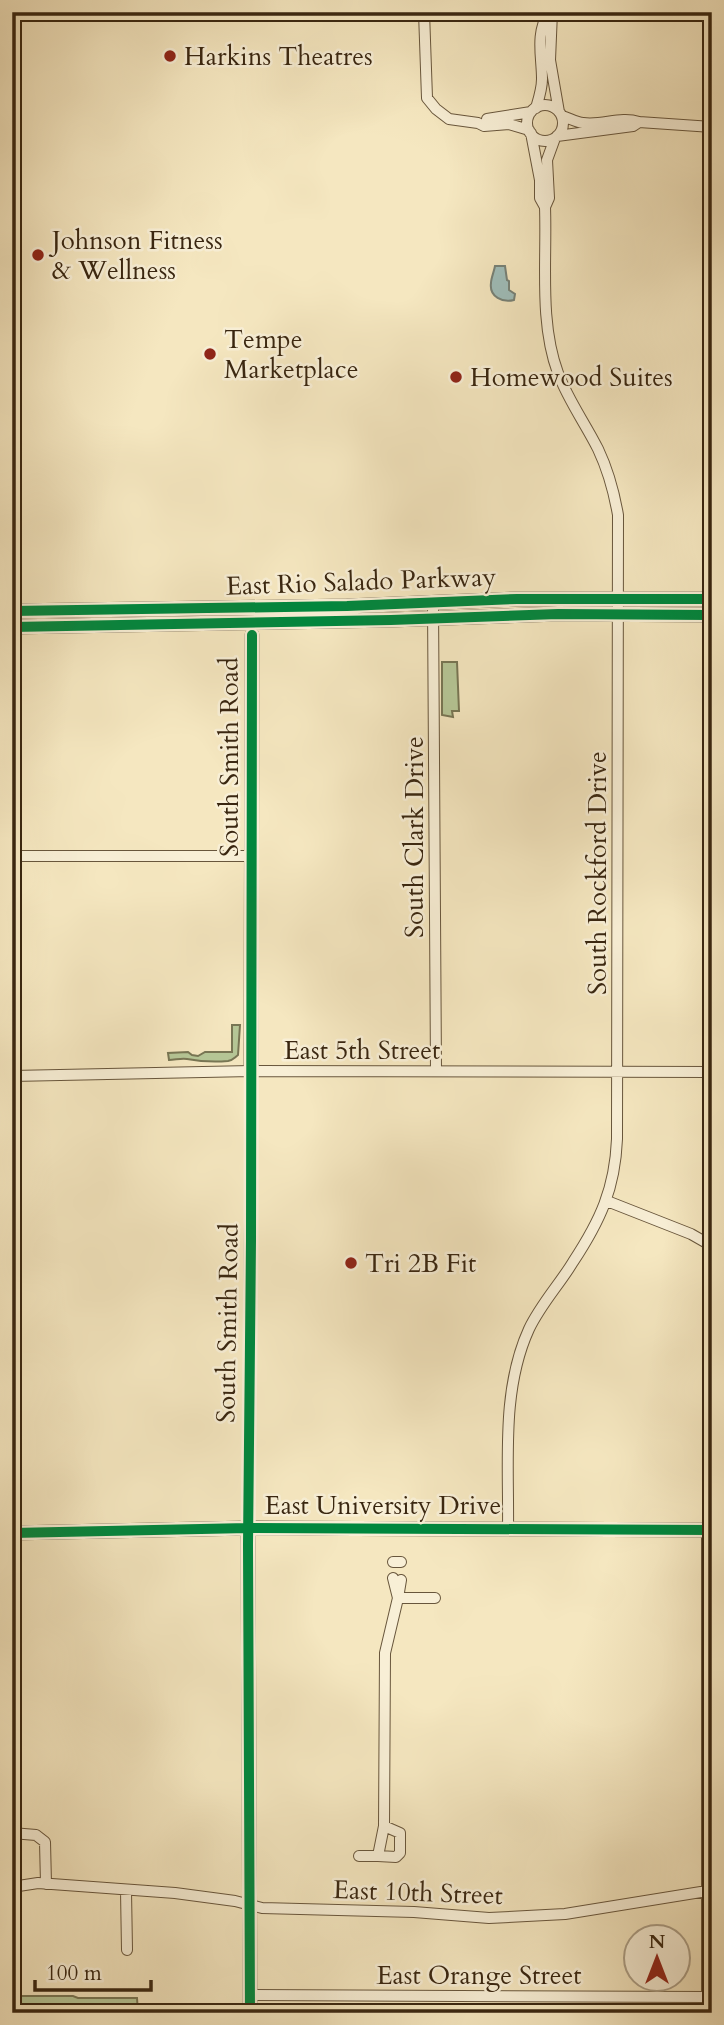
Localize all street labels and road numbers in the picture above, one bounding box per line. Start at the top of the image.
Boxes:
street label: East Rio Salado Parkway [225,559,497,604]
street label: South Smith Road [212,657,247,857]
street label: South Clark Drive [397,736,432,938]
street label: South Rockford Drive [580,751,615,995]
street label: East 5th Street [284,1033,440,1068]
street label: South Smith Road [208,1223,247,1423]
street label: East University Drive [265,1488,501,1523]
street label: East 10th Street [333,1872,503,1913]
street label: East Orange Street [376,1958,582,1993]

